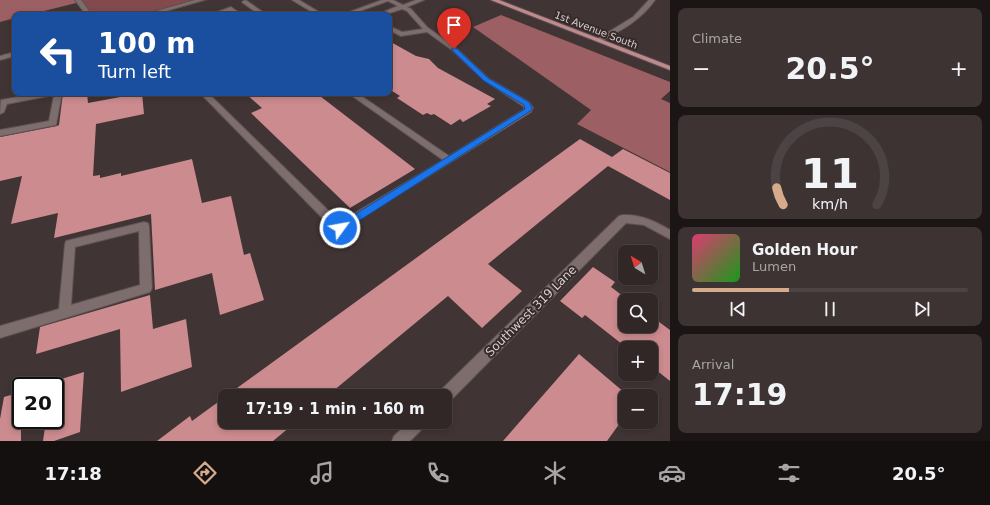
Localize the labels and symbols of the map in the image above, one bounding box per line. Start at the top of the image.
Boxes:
pin [437,8,471,49]
street label: 1st Avenue South [553,9,639,51]
position arrow [319,207,361,249]
north arrow [618,245,658,285]
street label: Southwest 319 Lane [483,263,579,359]
speed limit sign: 20 [12,377,64,429]

